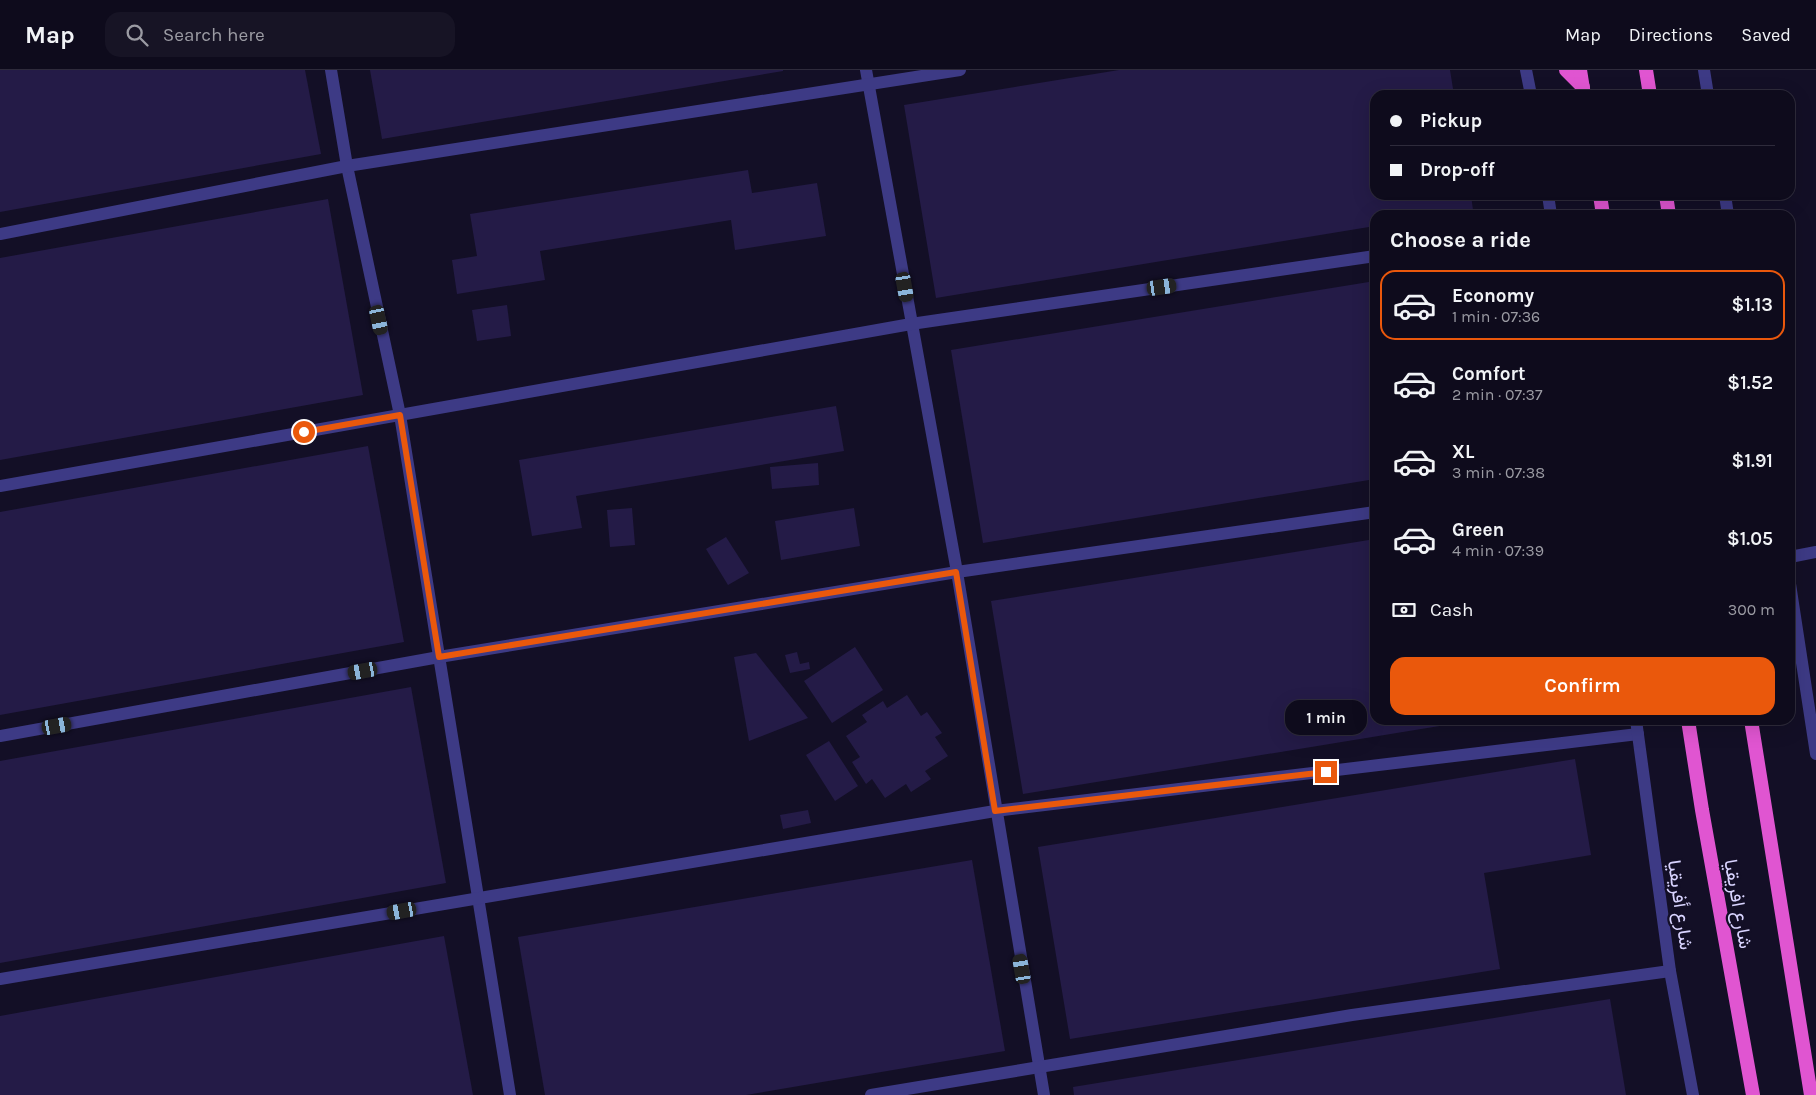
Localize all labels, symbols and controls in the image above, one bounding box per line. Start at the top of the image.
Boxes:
search box [105,12,455,57]
text: Map [25,21,75,49]
icon: search [123,21,151,49]
text: Search here [163,24,265,46]
text: Map [1565,24,1601,46]
text: Directions [1629,24,1713,46]
text: Saved [1741,24,1791,46]
text: Pickup [1420,110,1482,132]
text: Drop-off [1420,159,1495,181]
text: Choose a ride [1390,227,1531,253]
car [895,271,914,303]
car [1146,277,1177,297]
icon: car [1392,283,1437,328]
text: Economy [1452,285,1534,307]
text: $1.13 [1731,294,1773,316]
car [368,304,389,336]
text: 1 min · 07:36 [1452,307,1540,326]
icon: car [1392,361,1437,406]
text: Comfort [1452,363,1526,385]
text: $1.52 [1727,372,1773,394]
text: 2 min · 07:37 [1452,385,1543,404]
route start [293,421,315,443]
icon: car [1392,439,1437,484]
text: XL [1452,441,1474,463]
text: $1.91 [1732,450,1773,472]
text: 3 min · 07:38 [1452,463,1545,482]
icon: car [1392,517,1437,562]
text: Green [1452,519,1504,541]
text: $1.05 [1727,528,1773,550]
text: 4 min · 07:39 [1452,541,1544,560]
icon: cash [1390,596,1418,624]
text: Cash [1430,599,1474,621]
text: 300 m [1728,600,1775,619]
button: Confirm [1390,657,1775,715]
car [346,661,379,681]
callout: 1 min [1285,700,1367,734]
text: 1 min [1306,708,1346,727]
car [40,716,73,736]
route end [1315,761,1337,783]
street label: شارع افريقيا [1718,858,1757,951]
street label: شارع أفريقيا [1662,859,1697,951]
car [385,901,418,921]
car [1012,953,1031,985]

